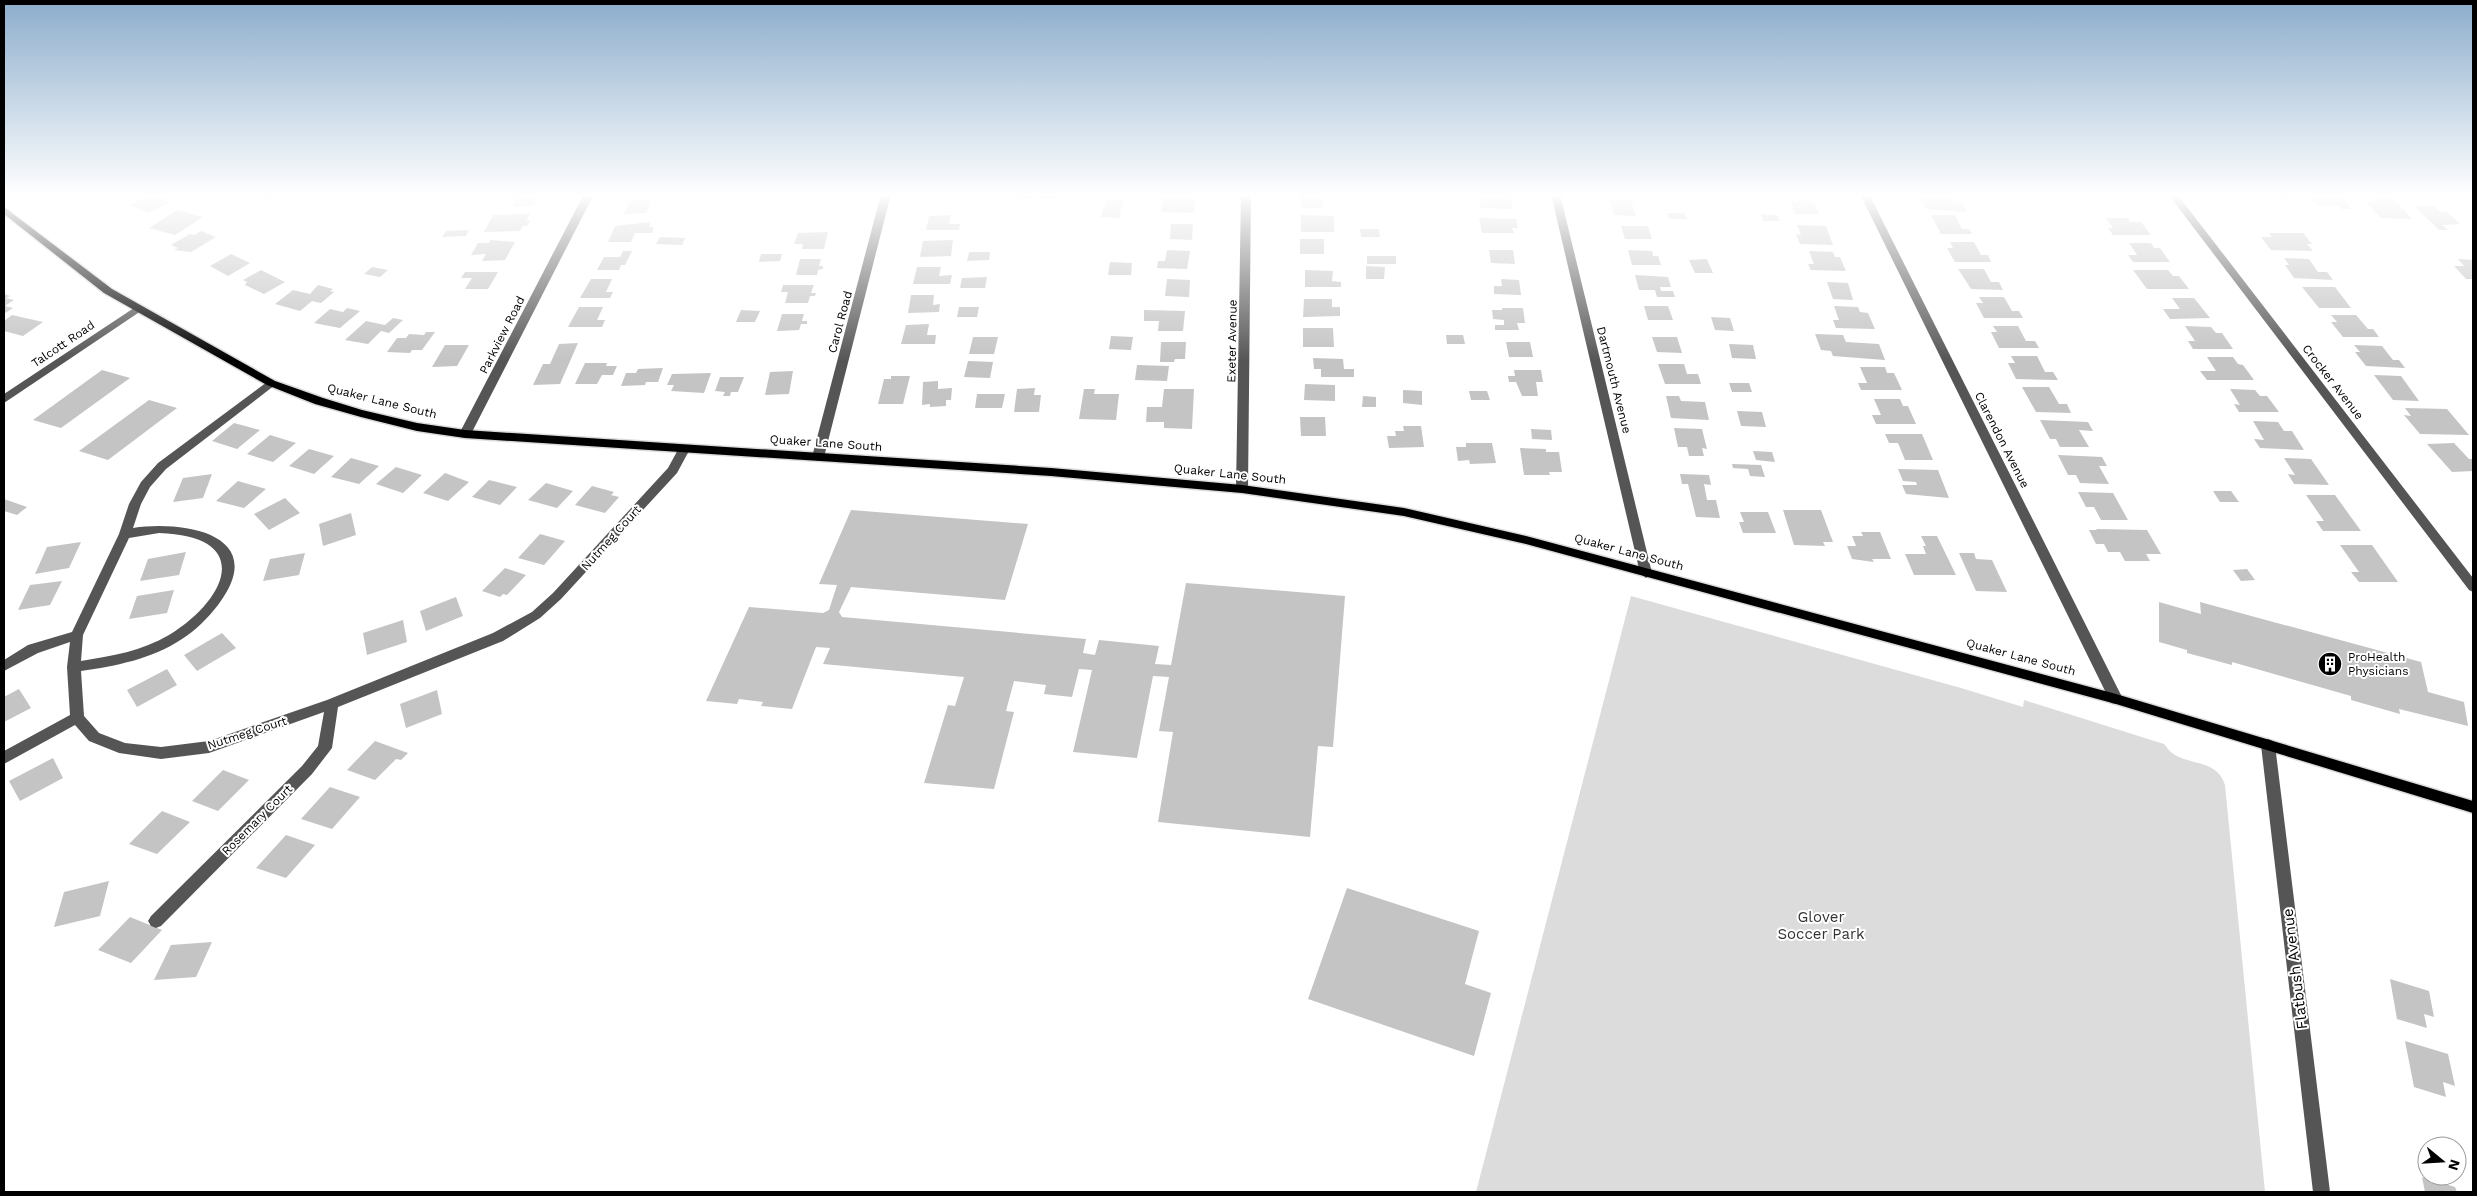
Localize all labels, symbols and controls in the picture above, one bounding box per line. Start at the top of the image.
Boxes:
street label: Carol Road [825,289,855,355]
street label: Parkview Road [476,294,528,376]
street label: Exeter Avenue [1224,299,1240,383]
street label: Talcott Road [29,318,97,370]
street label: Dartmouth Avenue [1594,325,1634,435]
street label: Crocker Avenue [2299,342,2367,422]
street label: Quaker Lane South [326,381,438,421]
street label: Clarendon Avenue [1972,390,2032,490]
street label: Quaker Lane South [769,432,883,454]
street label: Quaker Lane South [1173,461,1287,487]
street label: Nutmeg Court [578,503,644,573]
street label: Quaker Lane South [1573,531,1685,573]
street label: Quaker Lane South [1965,636,2077,678]
place label: ProHealth Physicians [2348,650,2409,678]
building icon: ProHealth Physicians [2317,651,2343,677]
street label: Nutmeg Court [206,714,288,752]
street label: Rosemary Court [219,782,295,858]
park label: Glover Soccer Park [1777,908,1865,943]
street label: Flatbush Avenue [2279,908,2311,1030]
north arrow [2417,1136,2467,1186]
text: N [2445,1158,2464,1172]

